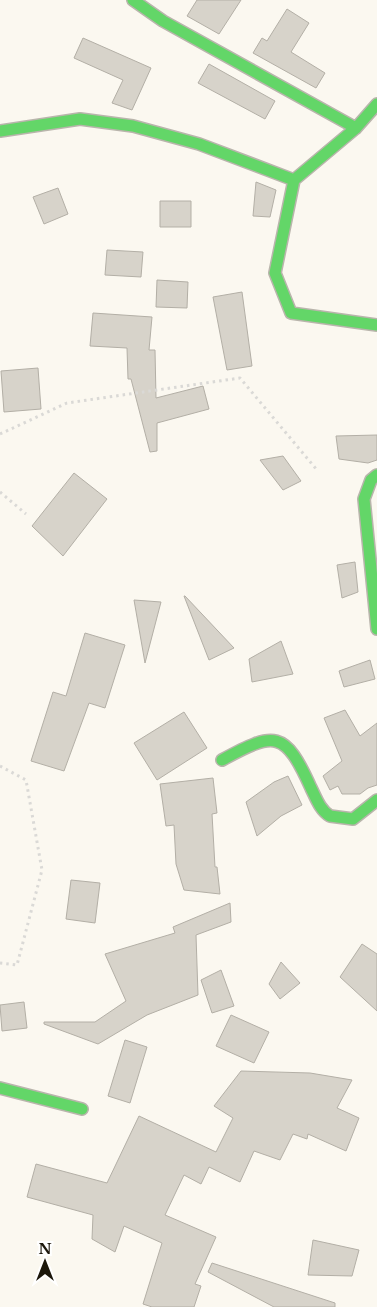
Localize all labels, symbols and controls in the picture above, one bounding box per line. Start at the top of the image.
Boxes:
north arrow [20,1237,70,1287]
text: N [38,1240,52,1258]

